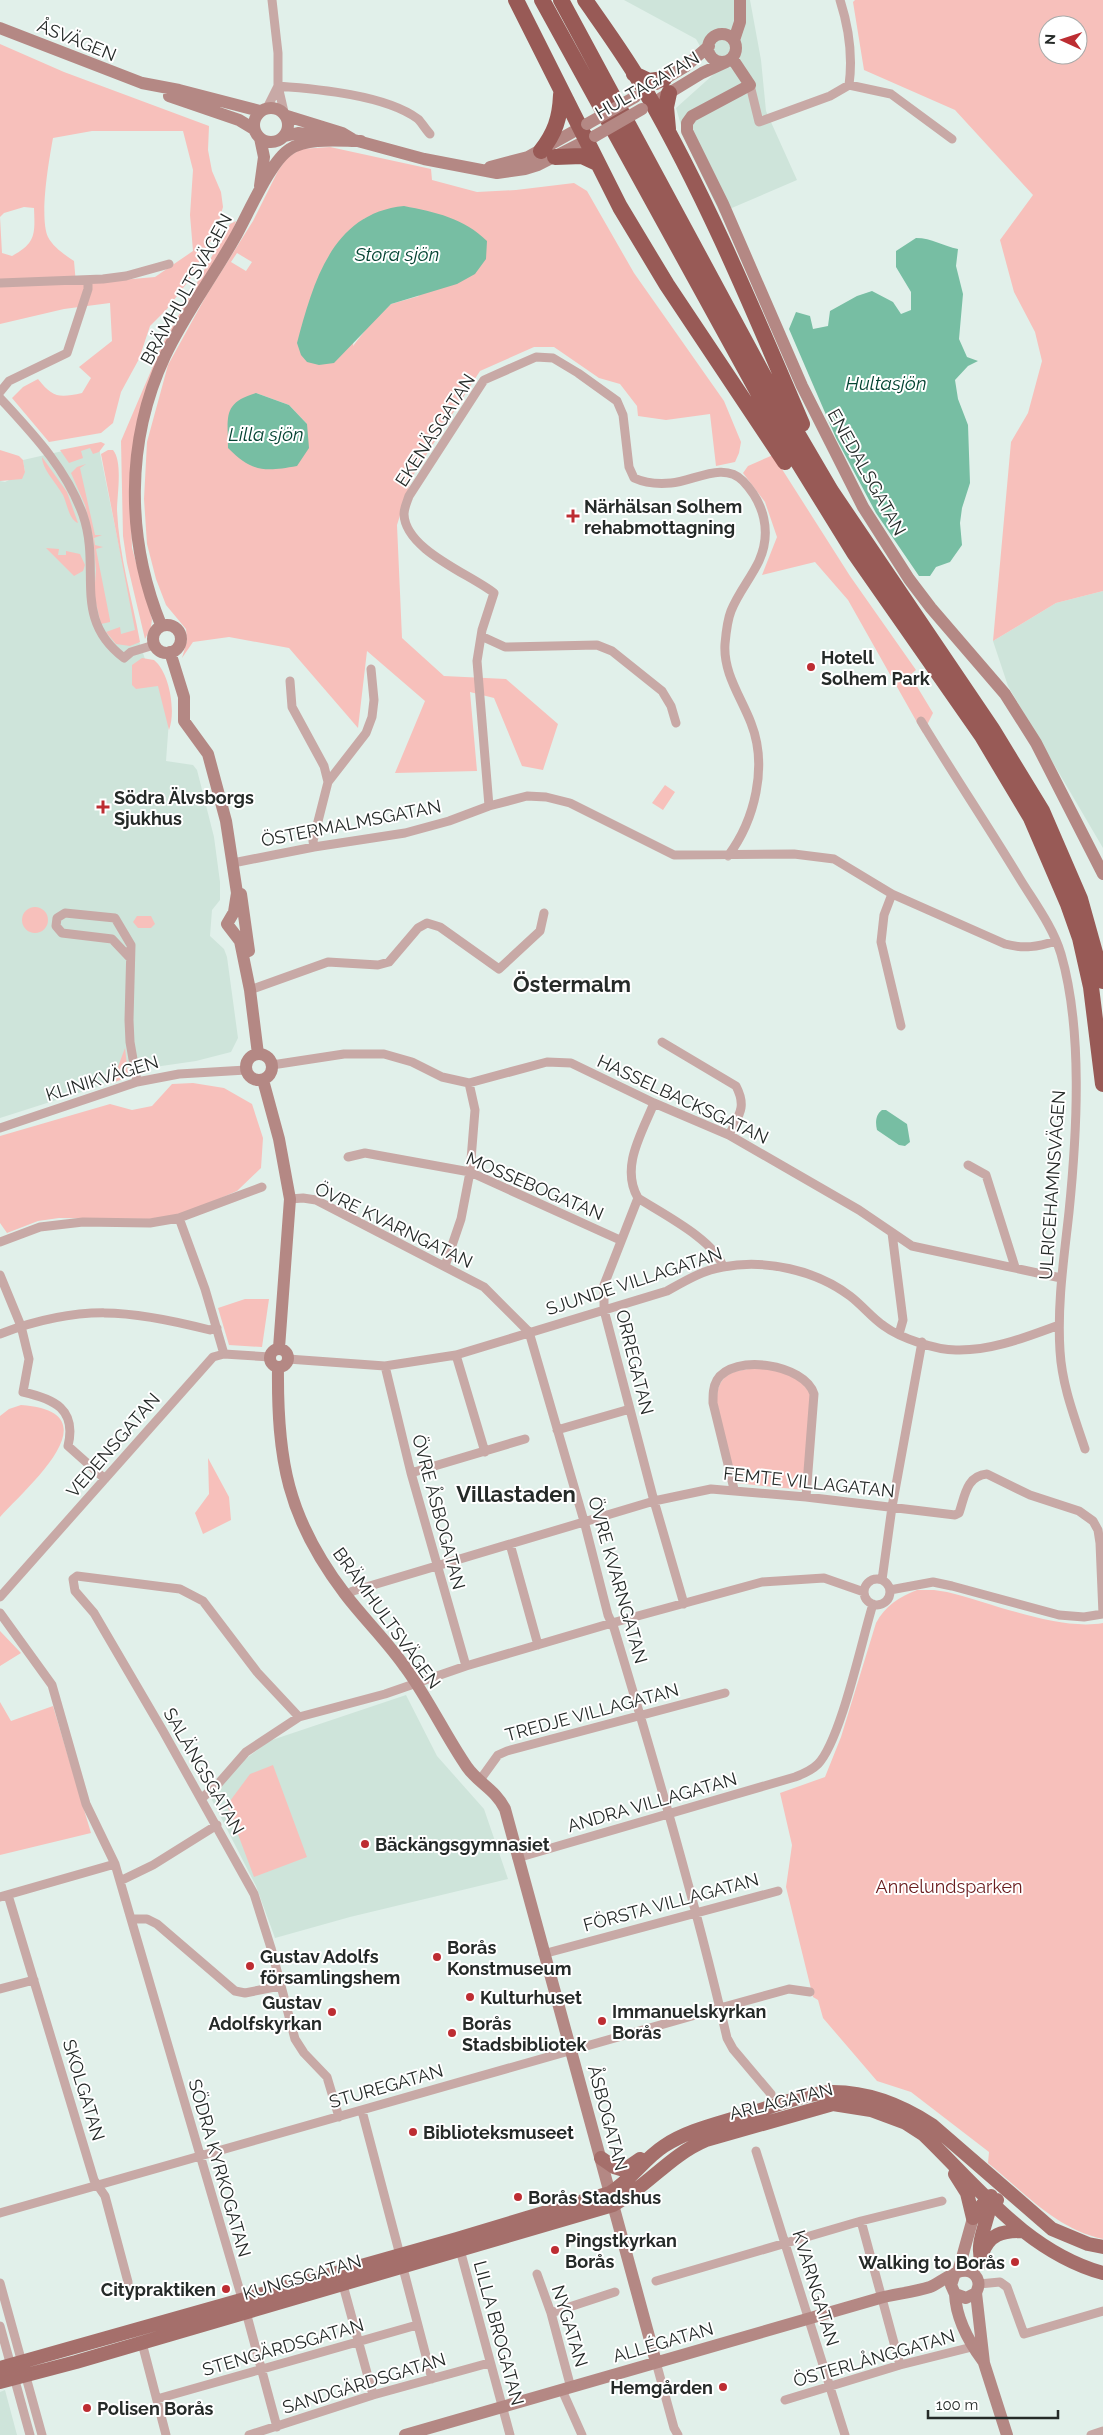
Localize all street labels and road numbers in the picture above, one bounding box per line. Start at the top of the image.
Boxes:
street label: ÅSVÄGEN [34,14,120,65]
street label: HULTAGATAN [591,47,703,123]
street label: BRÄMHULTSVÄGEN [136,210,236,368]
street label: EKENÄSGATAN [391,370,479,490]
street label: ENEDALSGATAN [824,405,910,539]
street label: ÖSTERMALMSGATAN [259,795,443,851]
street label: HASSELBACKSGATAN [594,1050,772,1148]
street label: KLINIKVÄGEN [43,1051,161,1105]
street label: ULRICEHAMNSVÄGEN [1035,1090,1069,1280]
street label: MOSSEBOGATAN [463,1148,607,1224]
street label: ÖVRE KVARNGATAN [312,1178,476,1272]
street label: SJUNDE VILLAGATAN [543,1243,725,1319]
street label: ORREGATAN [612,1307,658,1417]
street label: VEDENSGATAN [62,1388,164,1502]
street label: ÖVRE ÅSBOGATAN [408,1432,471,1592]
street label: FEMTE VILLAGATAN [722,1463,896,1501]
street label: ÖVRE KVARNGATAN [584,1494,652,1666]
street label: BRÄMHULTSVÄGEN [329,1543,445,1693]
street label: TREDJE VILLAGATAN [503,1679,681,1745]
street label: SALÄNGSGATAN [159,1704,249,1838]
street label: ANDRA VILLAGATAN [565,1768,739,1836]
street label: FÖRSTA VILLAGATAN [581,1868,761,1936]
street label: SKOLGATAN [59,2037,109,2143]
street label: STUREGATAN [327,2060,445,2112]
street label: ÅSBOGATAN [584,2063,633,2173]
street label: SÖDRA KYRKOGATAN [185,2077,255,2259]
street label: ARLAGATAN [727,2078,835,2124]
street label: KVARNGATAN [788,2227,844,2349]
street label: KUNGSGATAN [240,2250,364,2304]
street label: LILLA BROGATAN [470,2258,528,2408]
street label: NYGATAN [548,2283,592,2369]
street label: STENGÄRDSGATAN [200,2314,366,2380]
street label: ALLÉGATAN [610,2317,716,2366]
street label: ÖSTERLÅNGGATAN [790,2324,957,2391]
street label: SANDGÄRDSGATAN [280,2348,448,2418]

